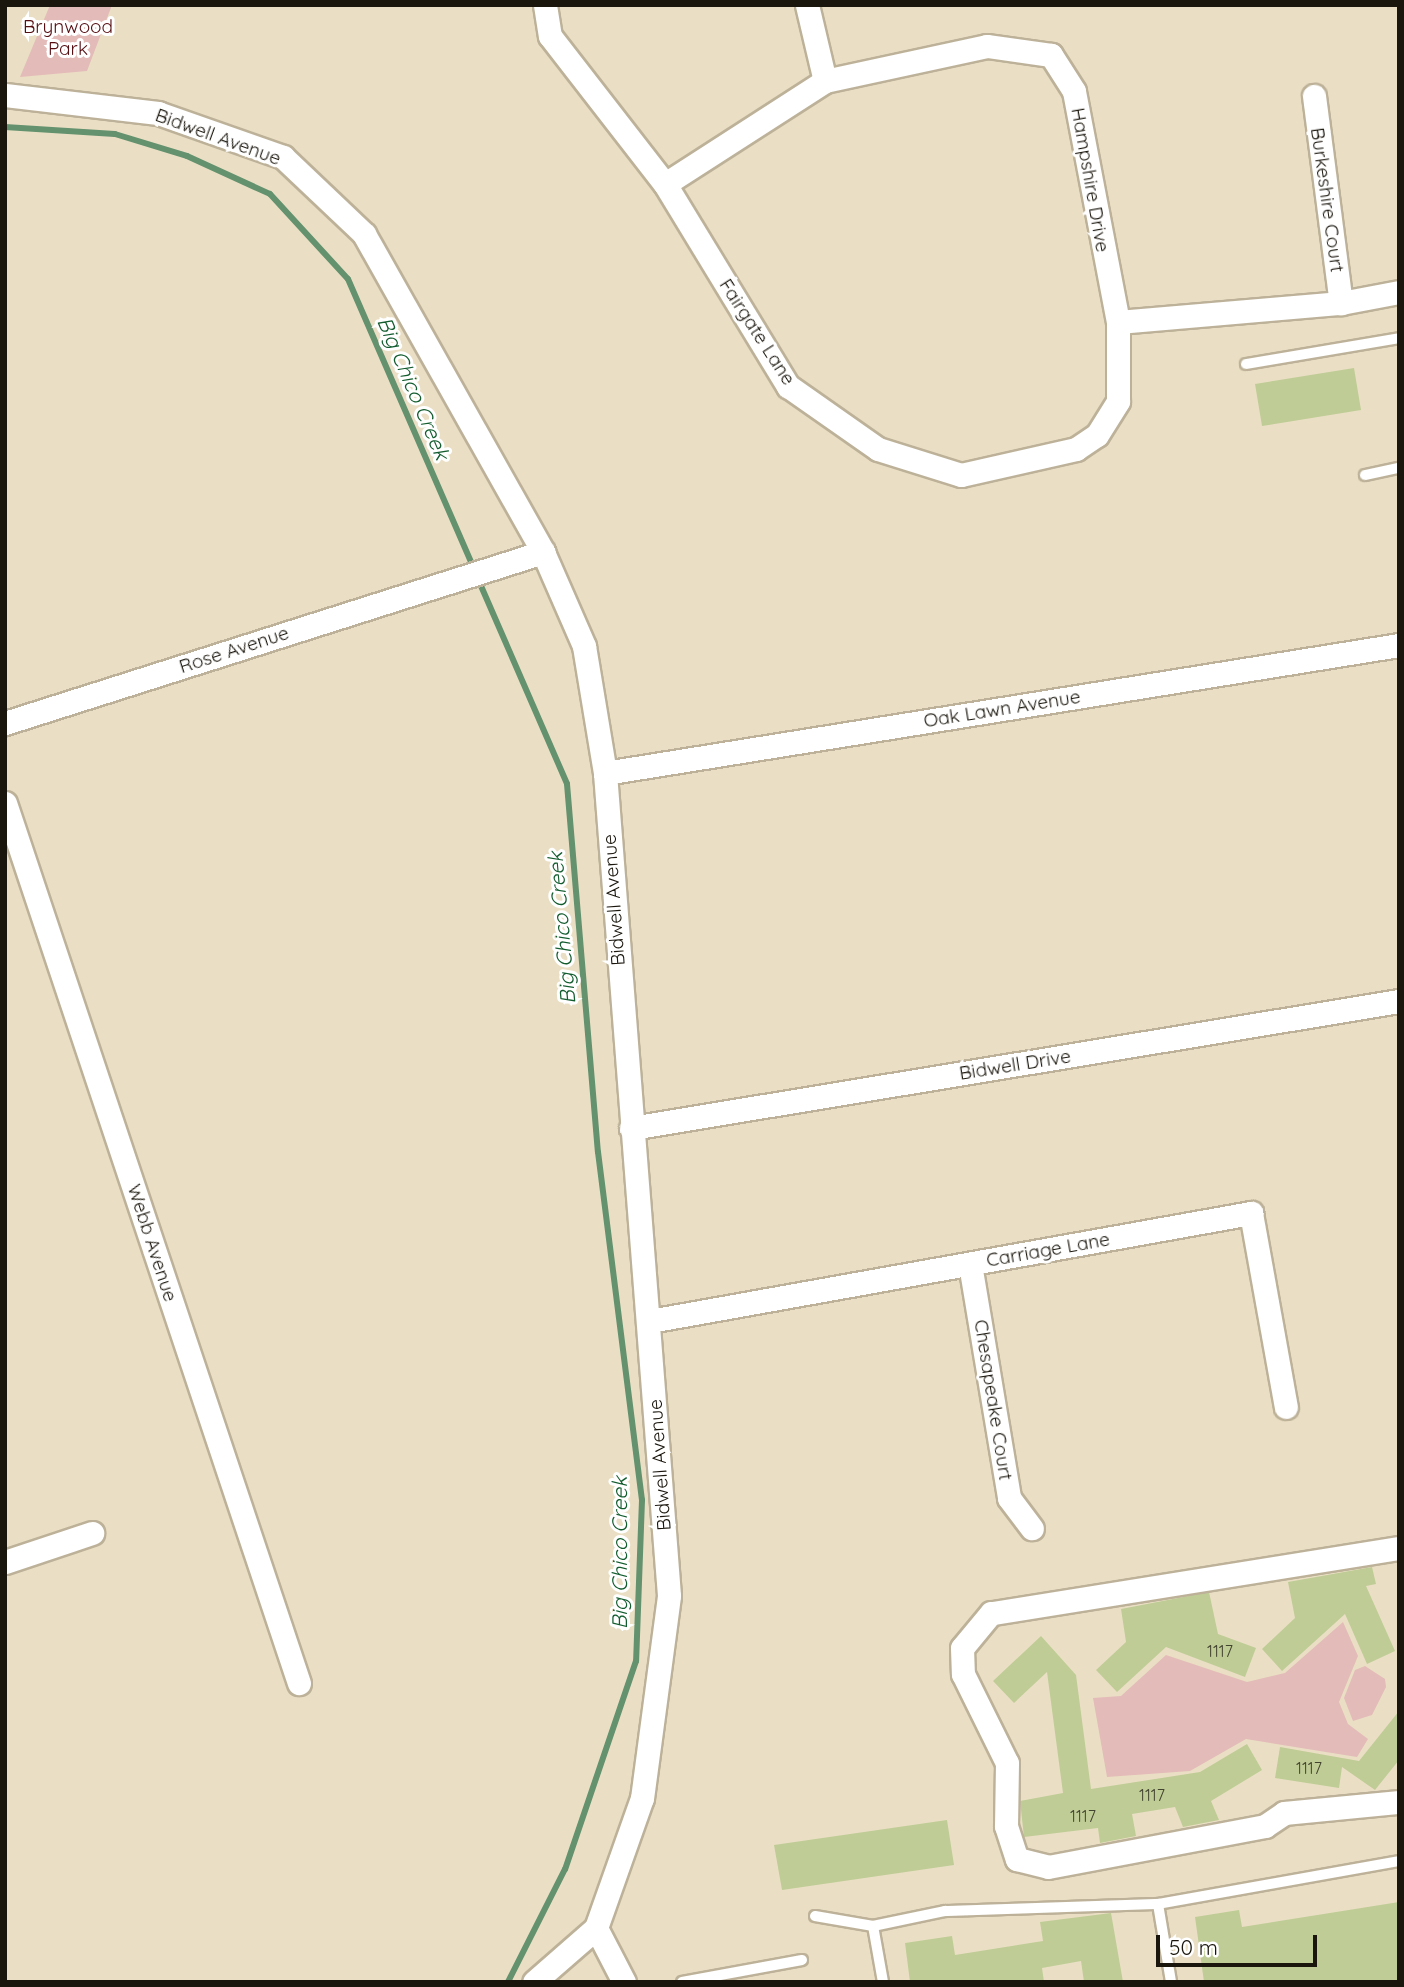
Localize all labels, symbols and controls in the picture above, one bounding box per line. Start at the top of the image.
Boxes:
park label: Brynwood Park [23,16,113,60]
street label: Bidwell Avenue [152,104,284,170]
street label: Hampshire Drive [1066,106,1114,254]
street label: Burkeshire Court [1306,126,1348,274]
street label: Fairgate Lane [714,275,800,389]
water label: Big Chico Creek [373,313,455,463]
street label: Rose Avenue [176,622,292,678]
street label: Oak Lawn Avenue [922,685,1082,733]
street label: Bidwell Avenue [598,833,630,967]
water label: Big Chico Creek [542,851,580,1005]
street label: Bidwell Drive [958,1045,1072,1085]
street label: Webb Avenue [122,1181,182,1305]
street label: Carriage Lane [985,1228,1111,1272]
street label: Chesapeake Court [969,1318,1017,1482]
street label: Bidwell Avenue [644,1398,676,1532]
water label: Big Chico Creek [606,1477,632,1629]
house number: 1117 [1207,1641,1233,1661]
house number: 1117 [1296,1758,1322,1778]
house number: 1117 [1139,1785,1165,1805]
house number: 1117 [1070,1806,1096,1826]
scale bar [1159,1920,1320,1964]
text: 50 m [1169,1934,1218,1960]

